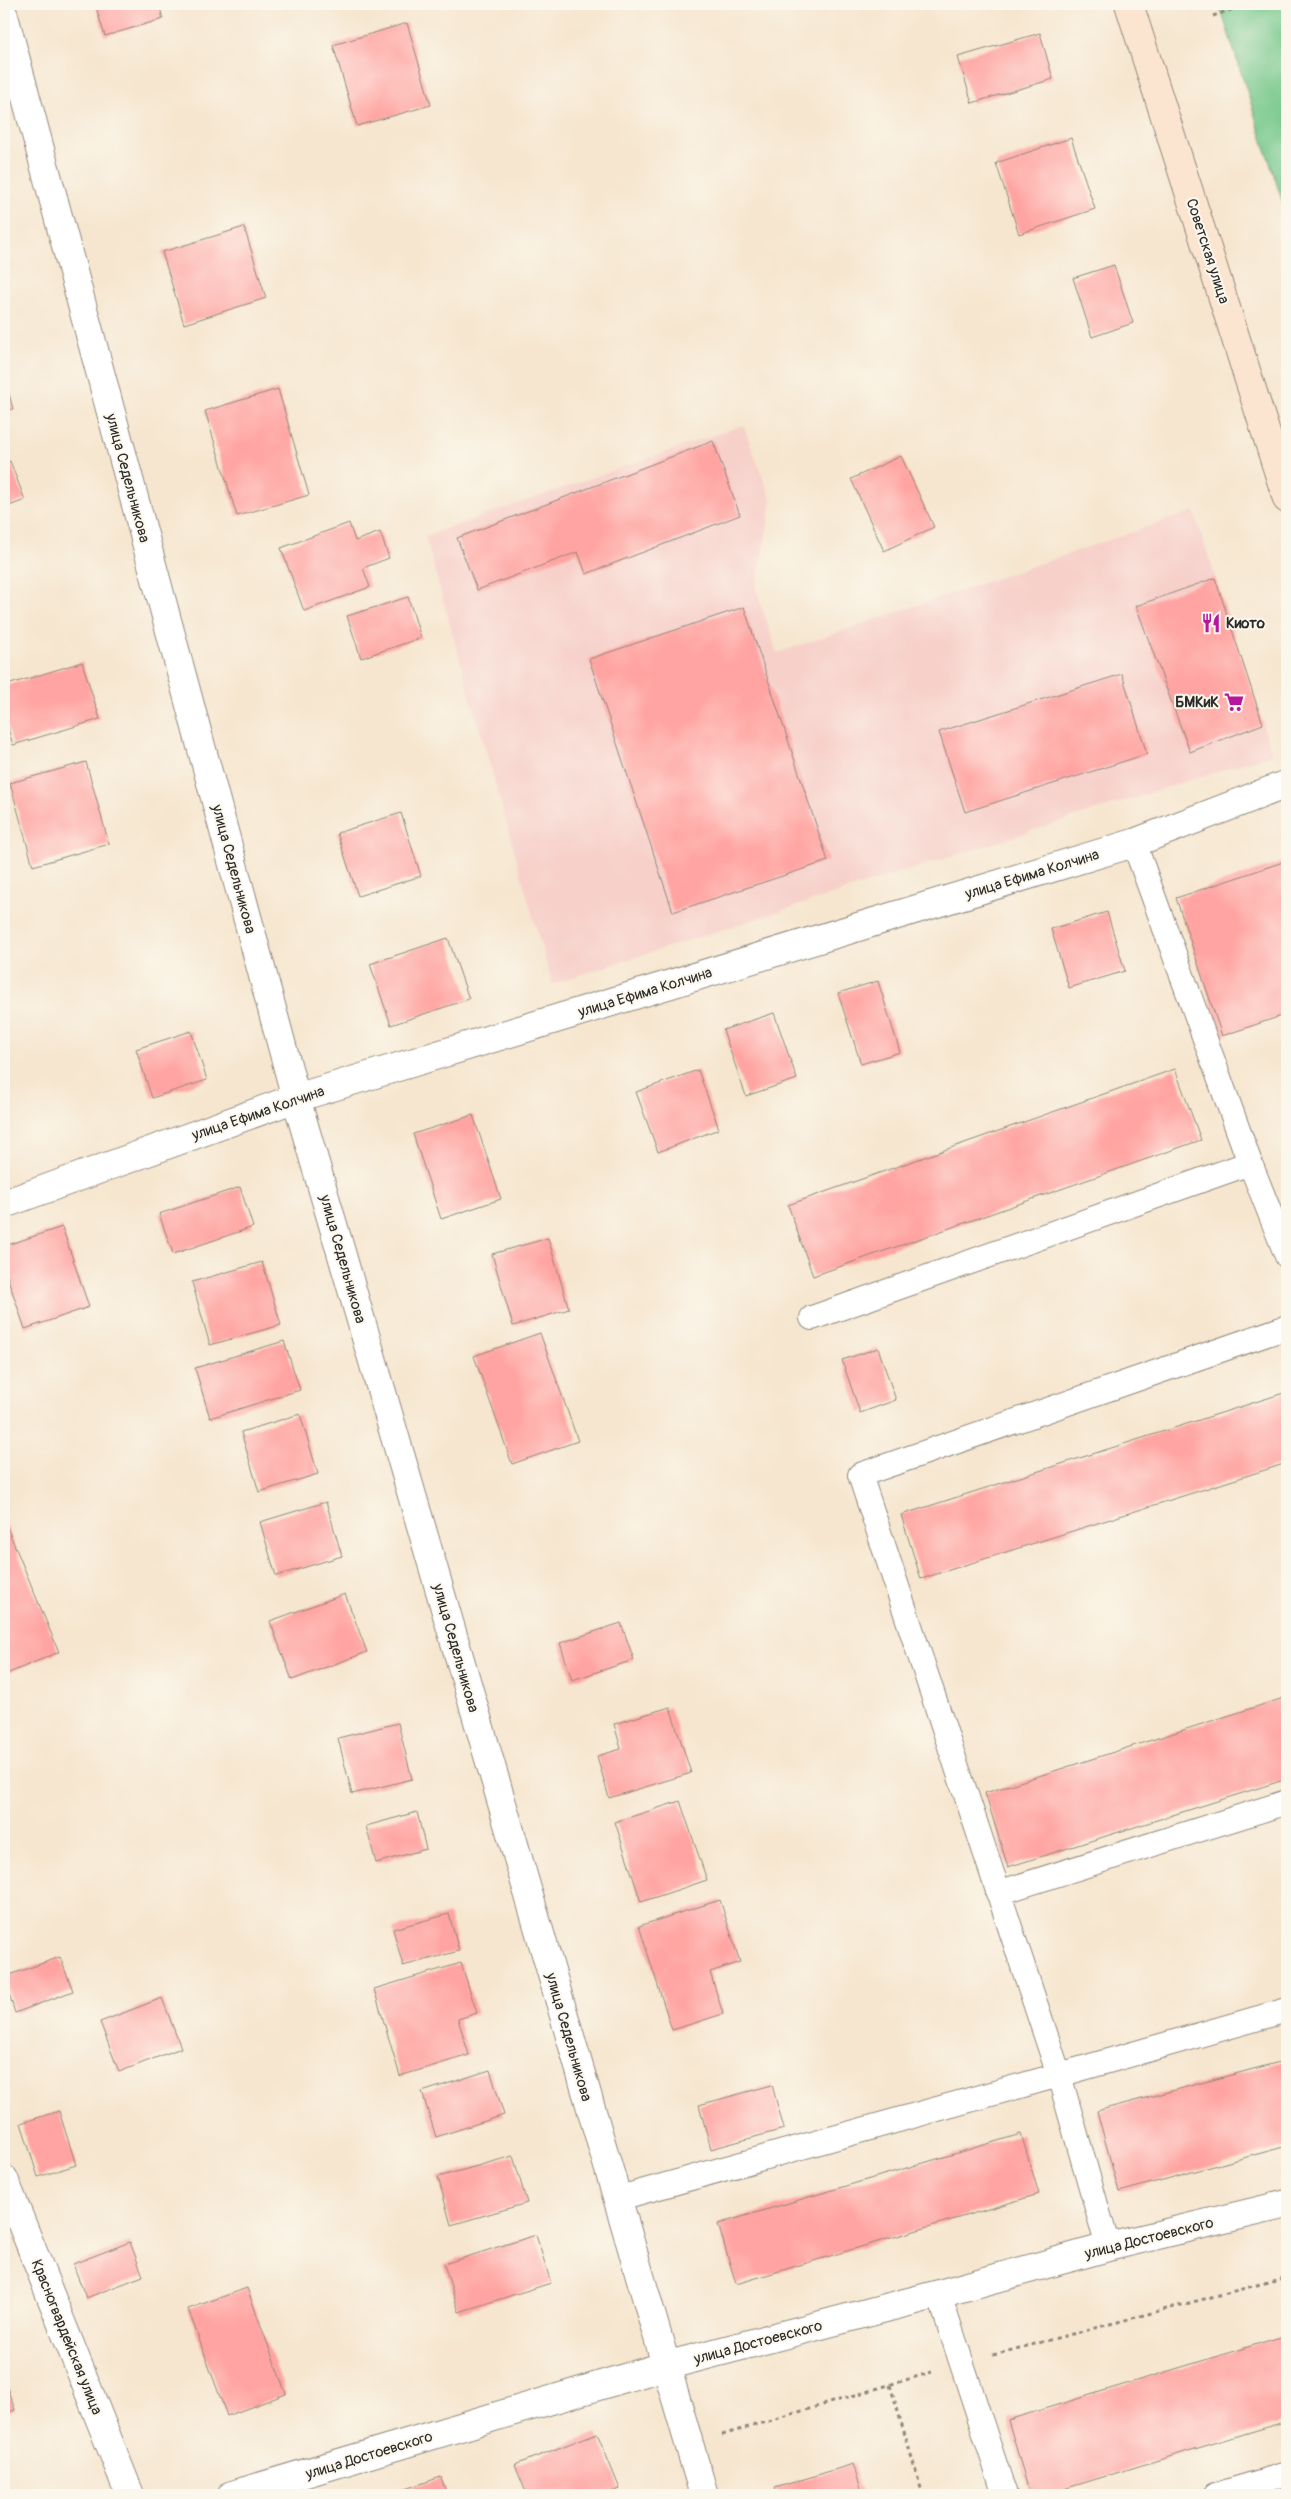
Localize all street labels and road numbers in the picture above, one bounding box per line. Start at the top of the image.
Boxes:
street label: Советская улица [1182,196,1233,306]
street label: улица Седельникова [101,411,154,545]
street label: улица Седельникова [207,802,260,936]
street label: улица Ефима Колчина [962,845,1101,904]
street label: улица Ефима Колчина [575,963,714,1022]
street label: улица Ефима Колчина [188,1082,327,1145]
street label: улица Седельникова [315,1192,370,1326]
street label: улица Седельникова [428,1581,483,1715]
street label: улица Седельникова [541,1970,596,2104]
street label: улица Достоевского [1082,2213,1215,2264]
street label: Красногвардейская улица [27,2257,106,2418]
street label: улица Достоевского [691,2316,824,2369]
street label: улица Достоевского [302,2427,435,2484]

